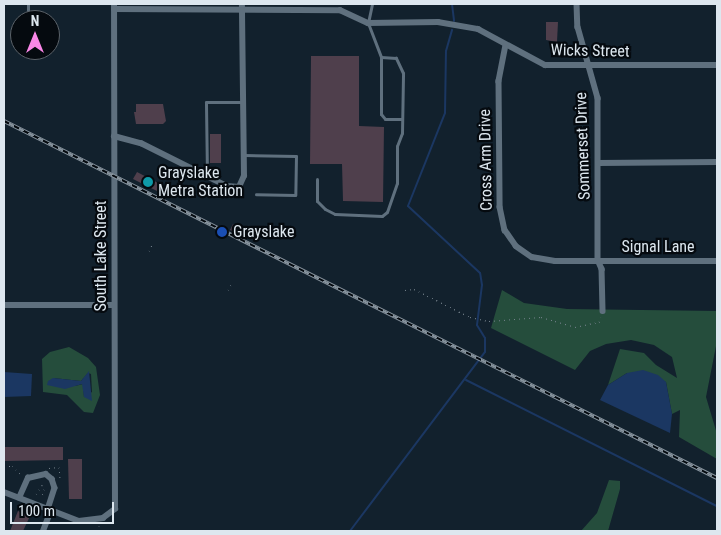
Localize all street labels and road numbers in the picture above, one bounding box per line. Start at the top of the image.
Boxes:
street label: Wicks Street [550,41,630,61]
street label: Sommerset Drive [572,92,594,200]
street label: Cross Arm Drive [476,109,496,211]
street label: South Lake Street [91,200,111,312]
street label: Signal Lane [621,237,695,257]

